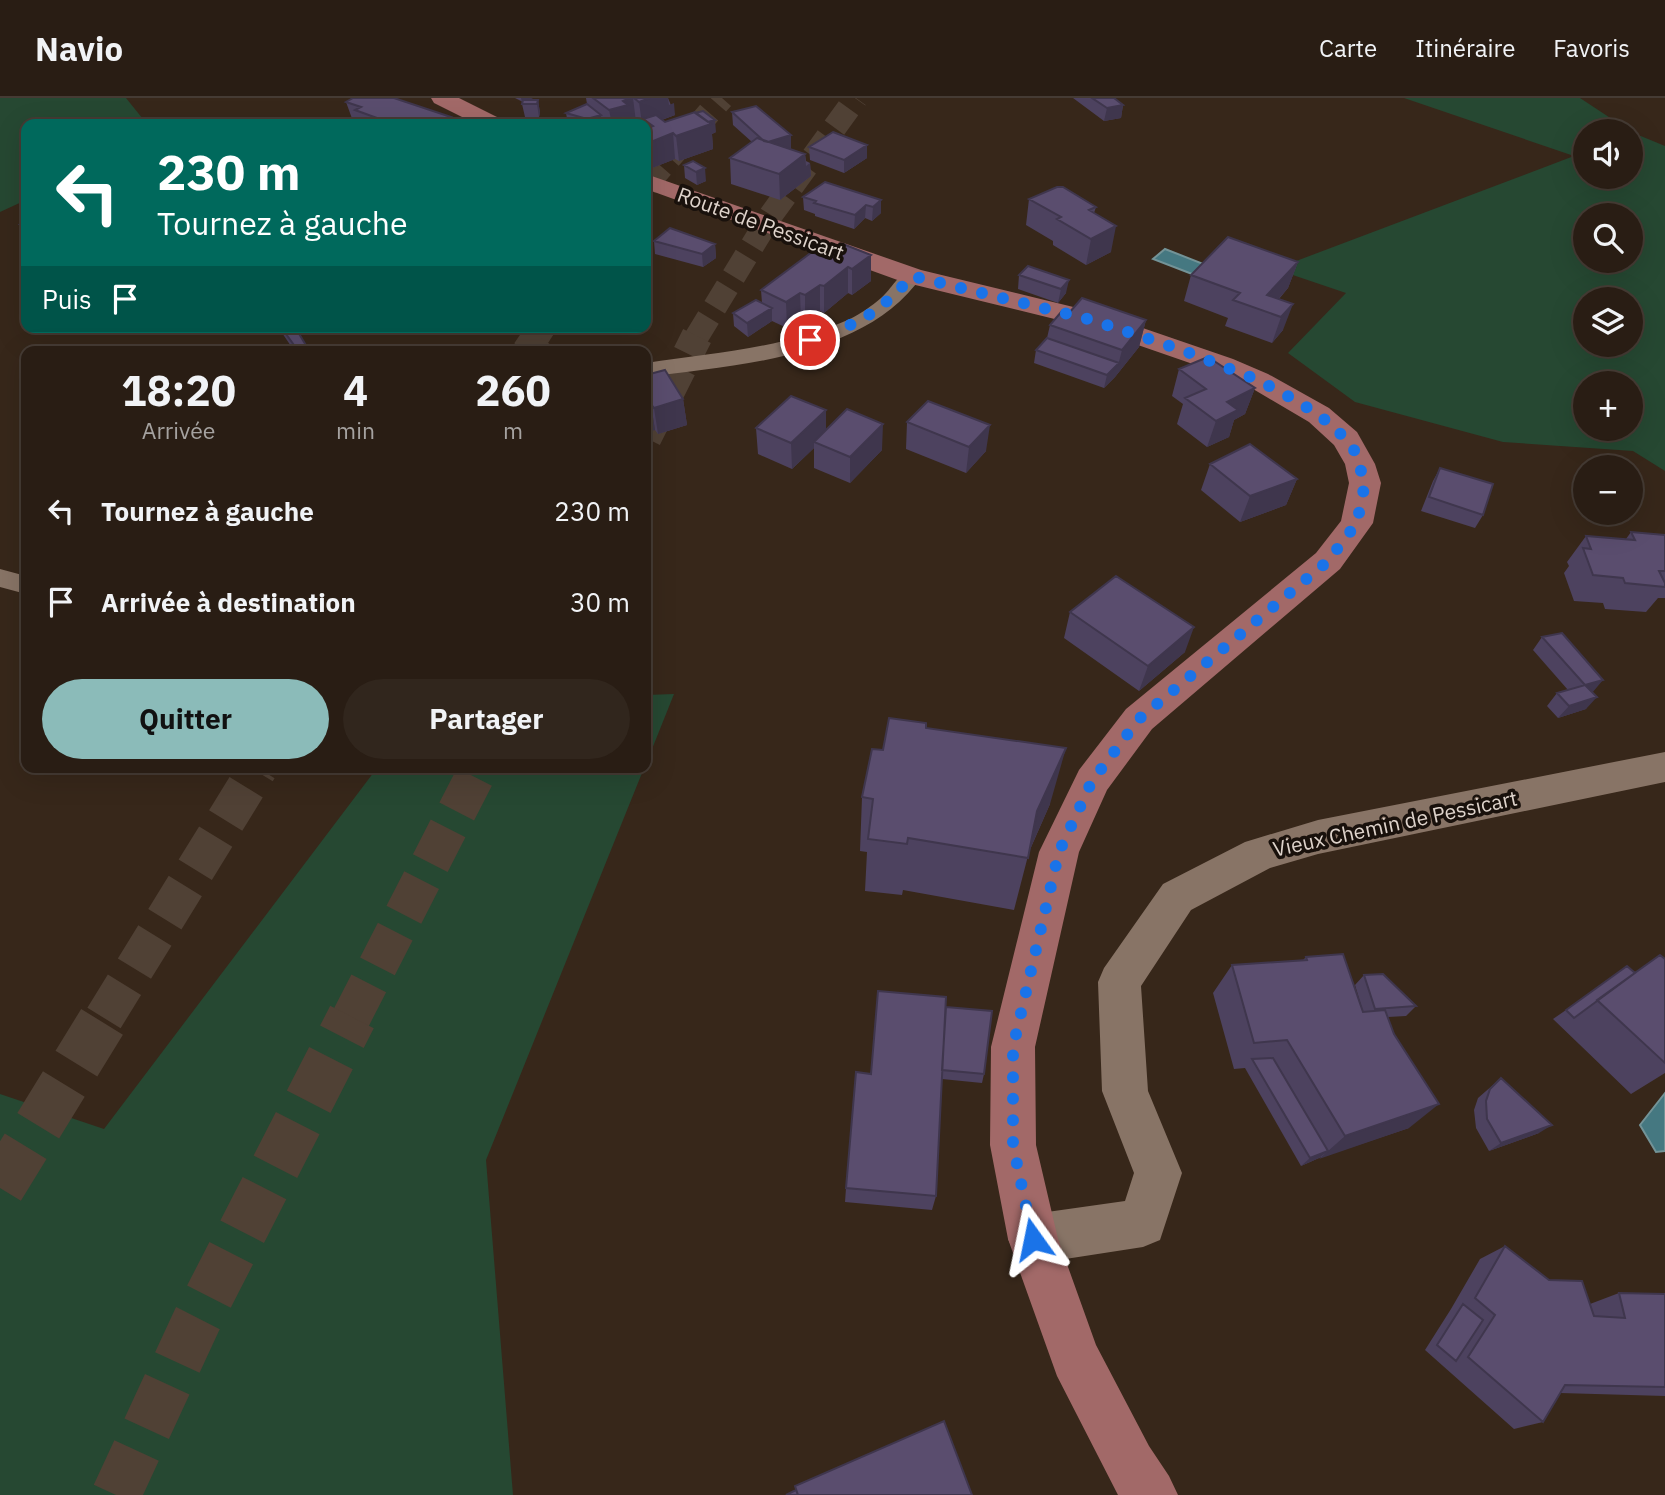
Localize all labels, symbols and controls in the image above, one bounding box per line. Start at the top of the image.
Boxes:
text: Navio [35,27,123,70]
text: Carte [1319,32,1377,64]
text: Itinéraire [1415,32,1515,64]
text: Favoris [1553,32,1630,64]
map controls [1573,119,1643,525]
button: sound [1573,119,1643,189]
text: 230 m [157,140,301,203]
icon: left [42,147,133,238]
street label: Route de Pessicart [674,180,848,266]
text: Tournez à gauche [157,202,408,244]
button: search [1573,203,1643,273]
icon: arrive [106,280,144,318]
text: Puis [42,282,92,316]
button: layers [1573,287,1643,357]
pin [780,310,840,370]
icon: arrive [791,321,829,359]
text: 18:20 [121,363,236,418]
text: 4 [343,363,368,418]
text: 260 [475,363,551,418]
button: + [1573,371,1643,441]
text: Arrivée [142,415,215,445]
text: min [336,415,375,445]
text: m [503,415,523,445]
button: − [1573,455,1643,525]
icon: left [42,492,80,530]
text: Tournez à gauche [101,494,314,528]
text: 230 m [554,494,630,528]
icon: arrive [42,583,80,621]
text: Arrivée à destination [101,585,356,619]
text: 30 m [570,585,630,619]
button: Quitter [42,679,329,759]
button: Partager [343,679,630,759]
street label: Vieux Chemin de Pessicart [1270,783,1520,863]
position arrow [996,1202,1070,1276]

